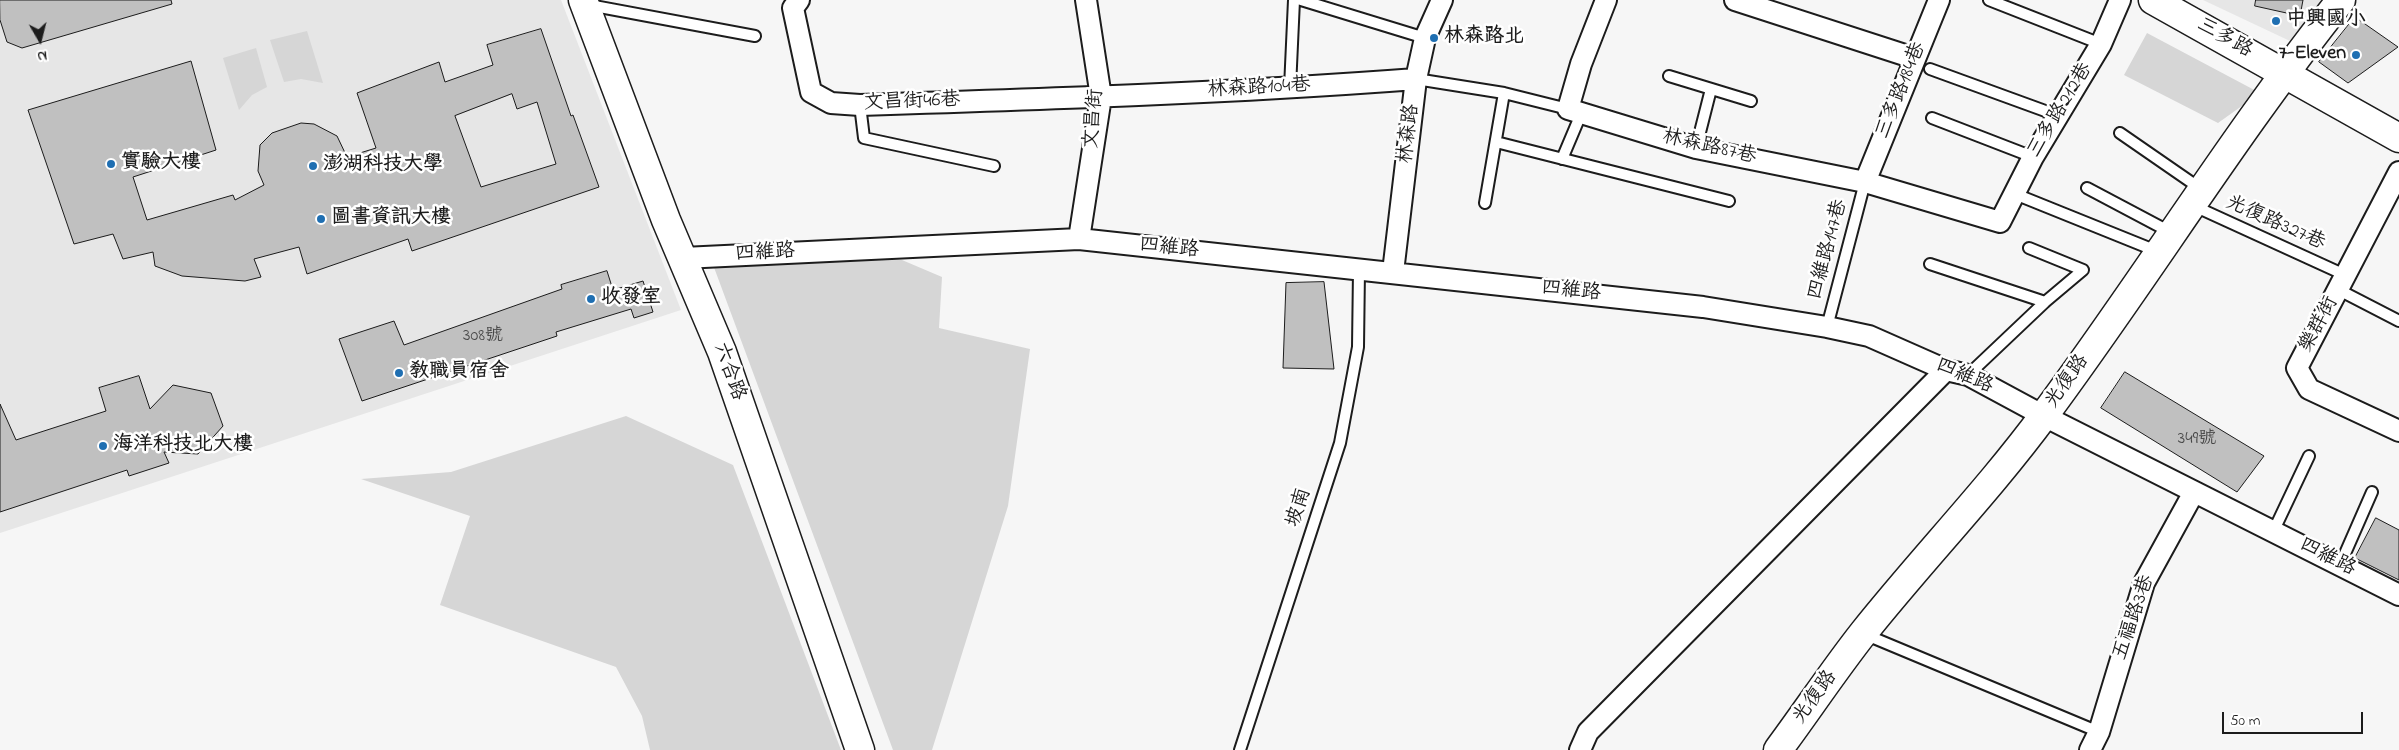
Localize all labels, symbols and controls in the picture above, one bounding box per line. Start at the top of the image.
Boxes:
place label: 中興國小 [2286,9,2366,33]
street label: 三多路 [2192,14,2256,64]
north arrow [15,15,65,65]
marker: 中興國小 [2270,15,2282,27]
place label: 林森路北 [1444,26,1524,50]
marker: 林森路北 [1428,32,1440,44]
street label: 三多路184巷 [1872,39,1932,143]
place label: 7-Eleven [2279,43,2346,67]
text: N [36,44,48,66]
marker: 7-Eleven [2350,49,2362,61]
street label: 三多路212巷 [2023,59,2099,163]
street label: 林森路104巷 [1207,74,1311,104]
street label: 文昌街 [1080,88,1110,150]
street label: 文昌街46巷 [863,89,961,117]
street label: 林森路 [1394,103,1426,165]
street label: 林森路87巷 [1660,126,1758,170]
place label: 實驗大樓 [121,152,201,176]
place label: 澎湖科技大學 [323,154,443,178]
marker: 實驗大樓 [105,158,117,170]
marker: 澎湖科技大學 [307,160,319,172]
street label: 光復路327巷 [2222,191,2328,257]
street label: 四維路147巷 [1804,197,1854,303]
place label: 圖書資訊大樓 [331,207,451,231]
marker: 圖書資訊大樓 [315,213,327,225]
street label: 四維路 [1138,234,1200,264]
street label: 四維路 [734,240,796,268]
street label: 四維路 [1540,277,1602,307]
place label: 收發室 [601,287,661,311]
marker: 收發室 [585,293,597,305]
street label: 樂群街 [2295,293,2345,357]
house number: 308號 [463,326,503,348]
street label: 六合路 [706,340,750,404]
street label: 光復路 [2041,351,2095,413]
street label: 四維路 [1932,354,1996,400]
place label: 教職員宿舍 [409,361,509,385]
marker: 教職員宿舍 [393,367,405,379]
house number: 349號 [2178,429,2216,451]
place label: 海洋科技北大樓 [113,434,253,458]
marker: 海洋科技北大樓 [97,440,109,452]
street label: 坡南 [1282,485,1318,531]
street label: 四維路 [2295,534,2359,582]
street label: 五福路3巷 [2109,572,2161,664]
street label: 光復路 [1789,667,1843,729]
scale bar [2224,702,2365,734]
text: 50 m [2230,710,2260,732]

